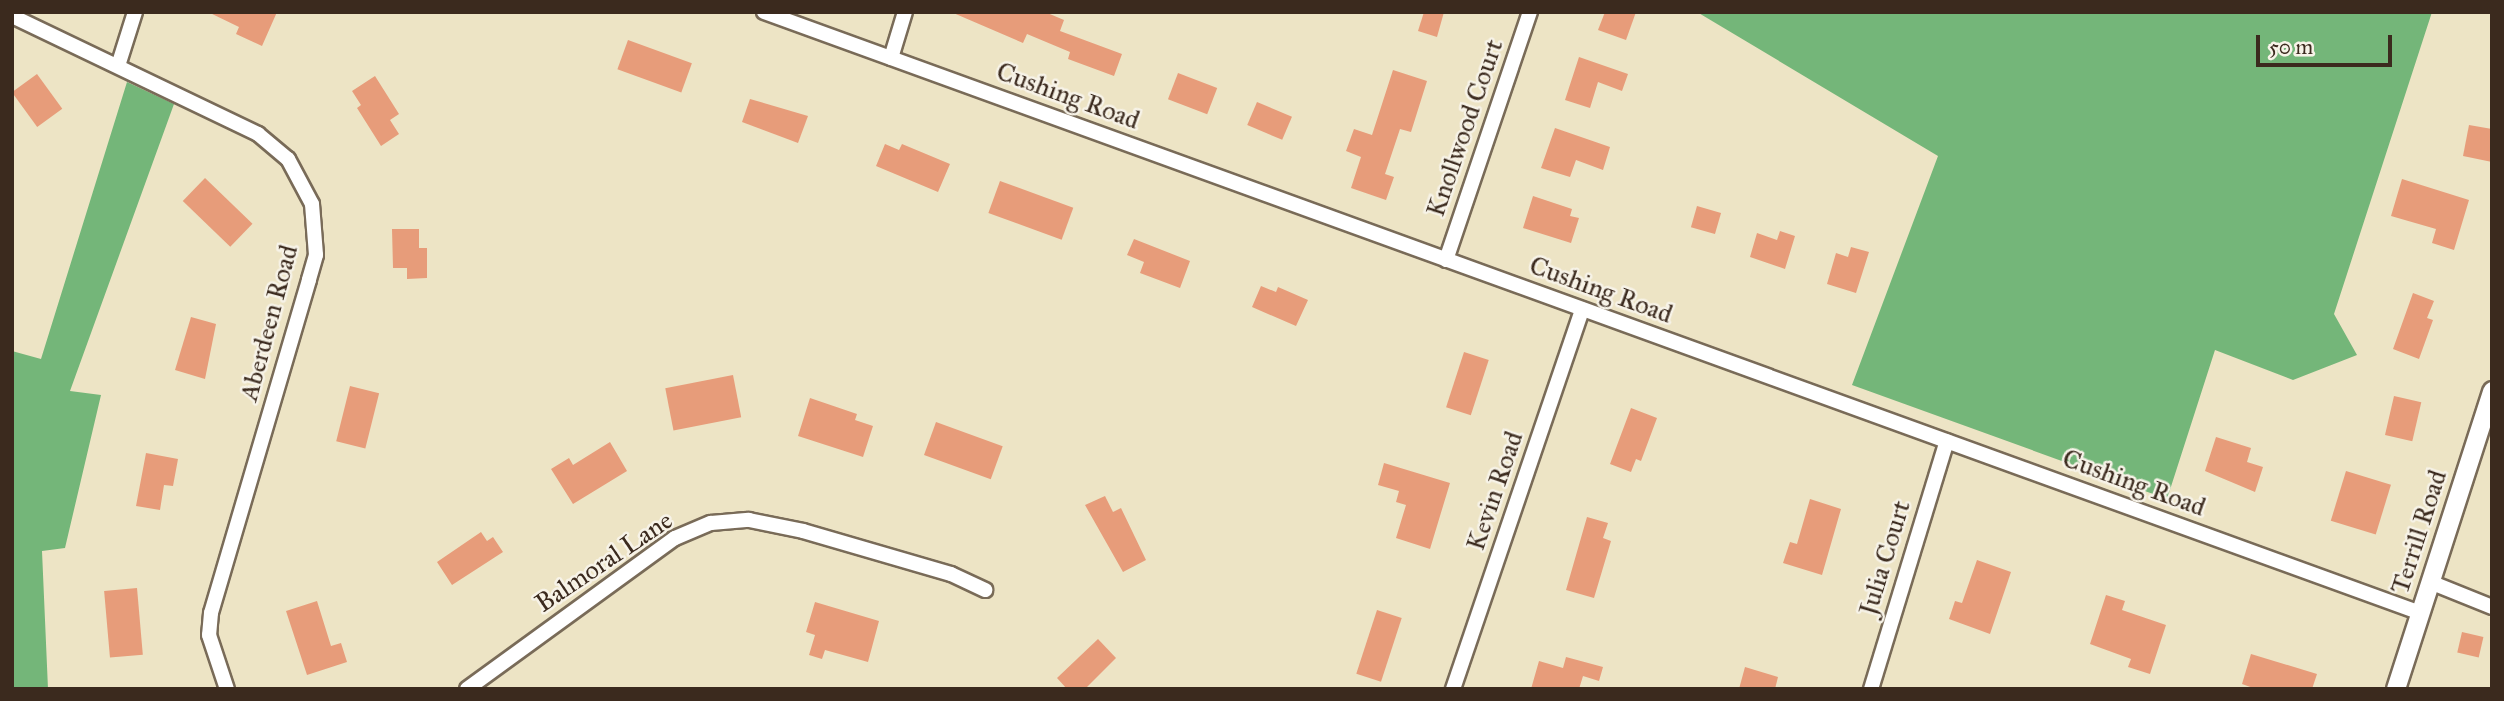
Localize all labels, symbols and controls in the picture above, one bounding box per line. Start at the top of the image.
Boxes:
scale bar [2259,21,2396,65]
text: 50 m [2269,34,2313,60]
street label: Knollwood Court [1420,35,1510,221]
street label: Cushing Road [992,56,1144,136]
street label: Aberdeen Road [233,242,305,404]
street label: Cushing Road [1525,250,1677,330]
street label: Kevin Road [1460,427,1530,555]
street label: Cushing Road [2058,443,2210,523]
street label: Terrill Road [2384,466,2454,598]
street label: Julia Court [1853,497,1917,619]
street label: Balmoral Lane [530,505,678,619]

